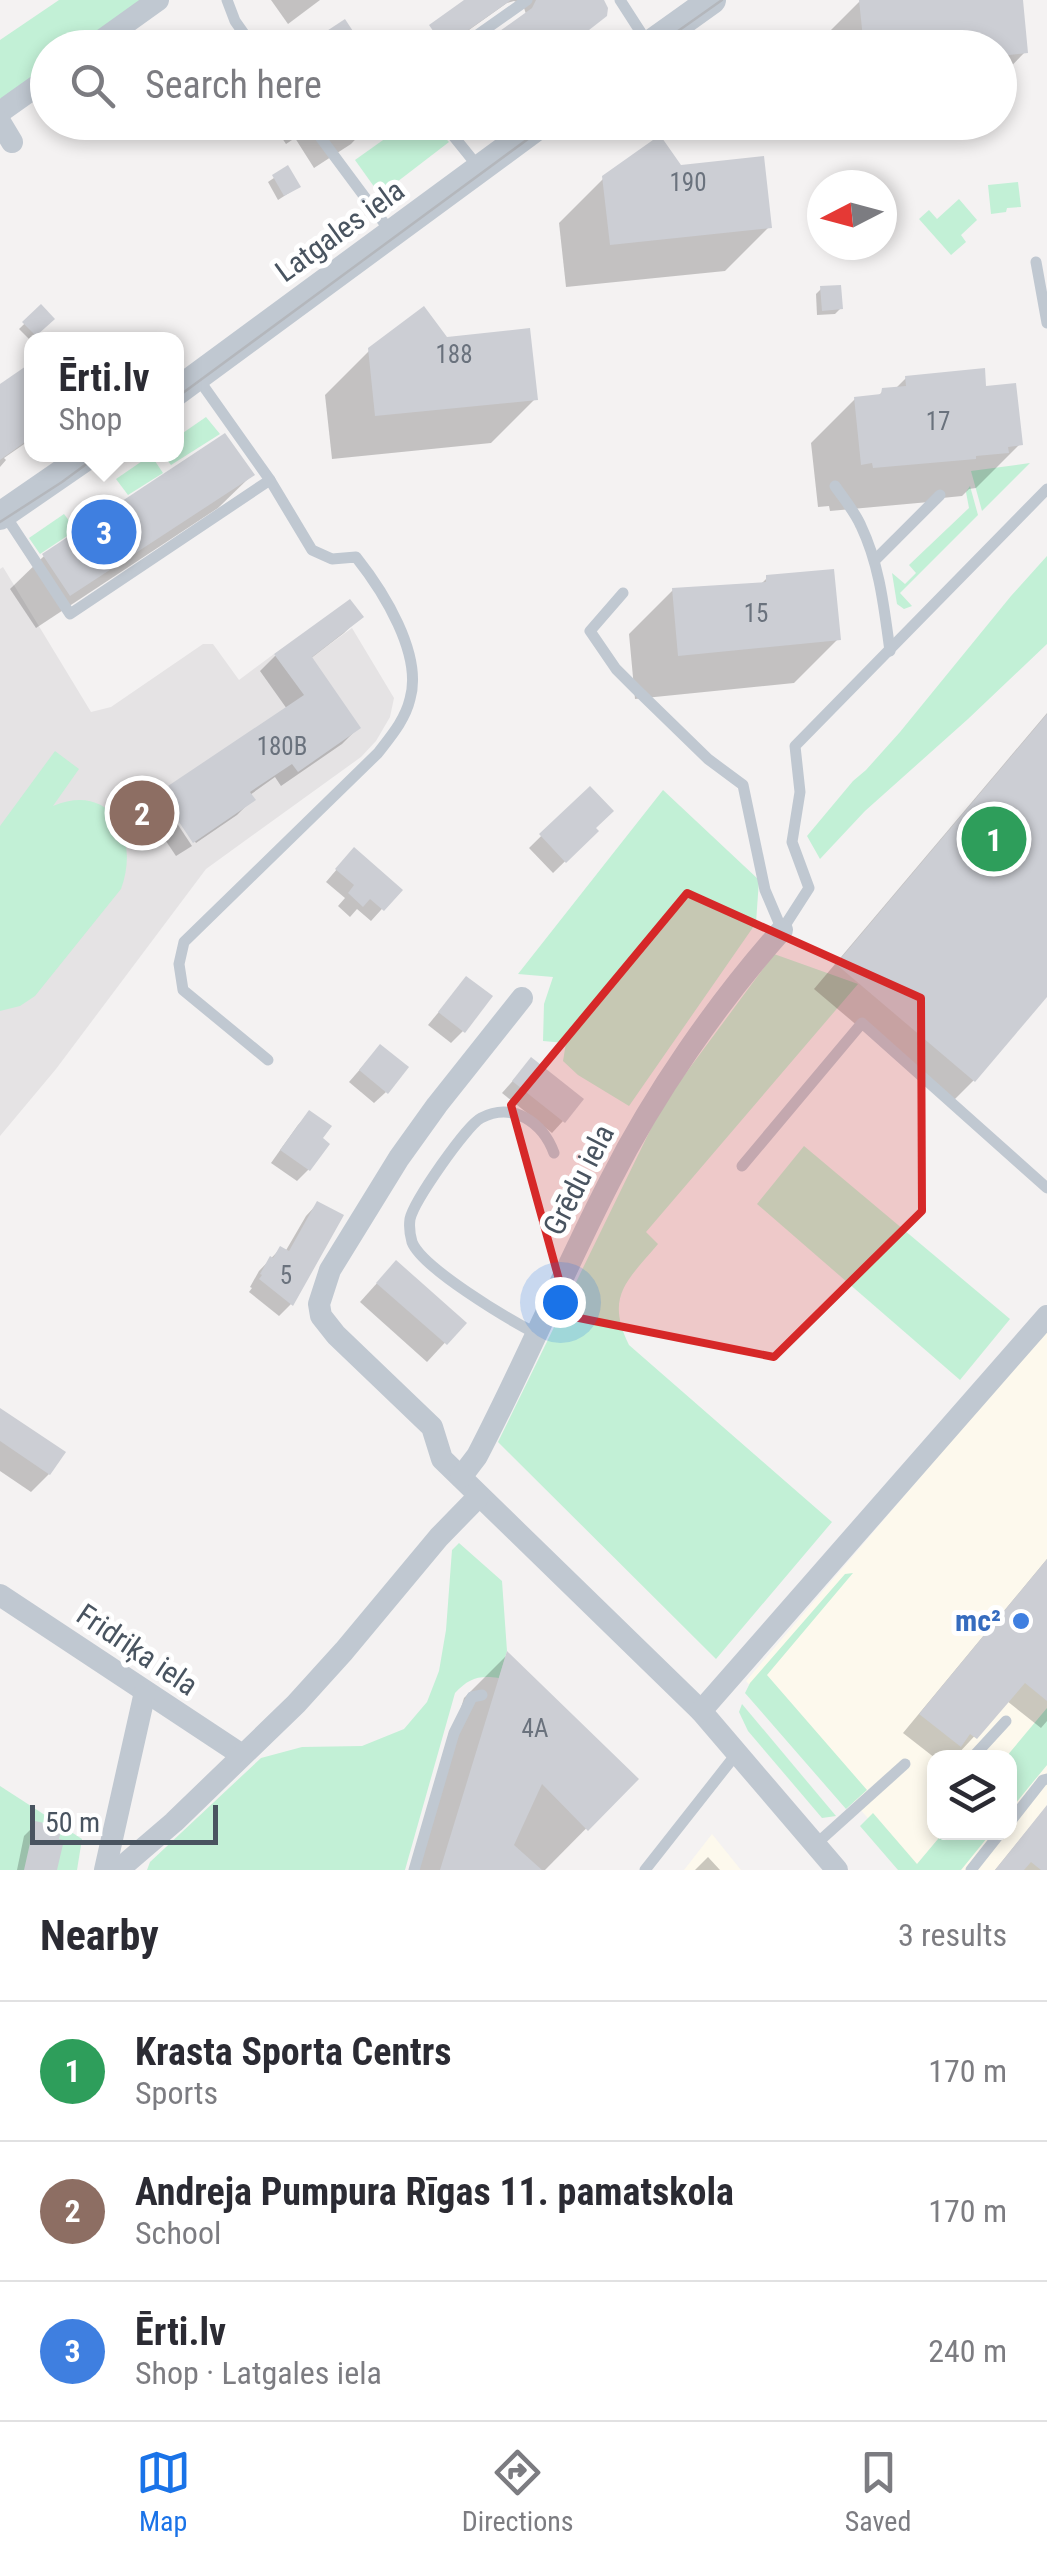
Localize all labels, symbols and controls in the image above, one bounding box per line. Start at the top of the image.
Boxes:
search box [30,30,1017,140]
icon: search [65,58,120,113]
text: Search here [145,63,322,107]
house number: 190 [669,168,707,197]
north arrow [807,170,897,260]
street label: Latgales iela [269,172,411,289]
popup [24,332,184,462]
house number: 188 [435,340,473,369]
text: Ērti.lv [58,356,150,400]
text: Shop [58,400,122,438]
house number: 17 [926,407,950,436]
pin: 3 [72,494,136,570]
house number: 15 [744,599,768,628]
house number: 180B [257,732,307,761]
pin: 2 [110,776,174,850]
pin: 1 [962,802,1026,876]
street label: Grēdu iela [536,1119,621,1241]
house number: 5 [280,1261,292,1290]
your location [535,1277,586,1328]
street label: Fridriķa iela [70,1597,204,1703]
place label: mc² [955,1603,1001,1638]
marker: mc² [1010,1610,1032,1632]
house number: 4A [522,1714,548,1743]
map controls [927,1750,1017,1840]
button: layers [927,1750,1017,1840]
scale bar [30,1800,218,1844]
text: 50 m [45,1806,100,1839]
text: Nearby [40,1911,159,1960]
text: 3 results [898,1916,1007,1954]
text: Krasta Sporta Centrs [135,2030,452,2074]
text: 1 [64,2052,81,2090]
text: 170 m [928,2052,1007,2090]
text: Sports [135,2074,218,2112]
text: Andreja Pumpura Rīgas 11. pamatskola [135,2170,734,2214]
text: 2 [64,2192,81,2230]
text: 170 m [928,2192,1007,2230]
text: School [135,2214,221,2252]
text: Ērti.lv [135,2310,226,2354]
text: 3 [64,2332,81,2370]
text: 240 m [928,2332,1007,2370]
text: Shop · Latgales iela [135,2354,382,2392]
tab: Map [136,2445,191,2538]
tab: Directions [462,2445,574,2538]
tab: Saved [845,2445,911,2538]

